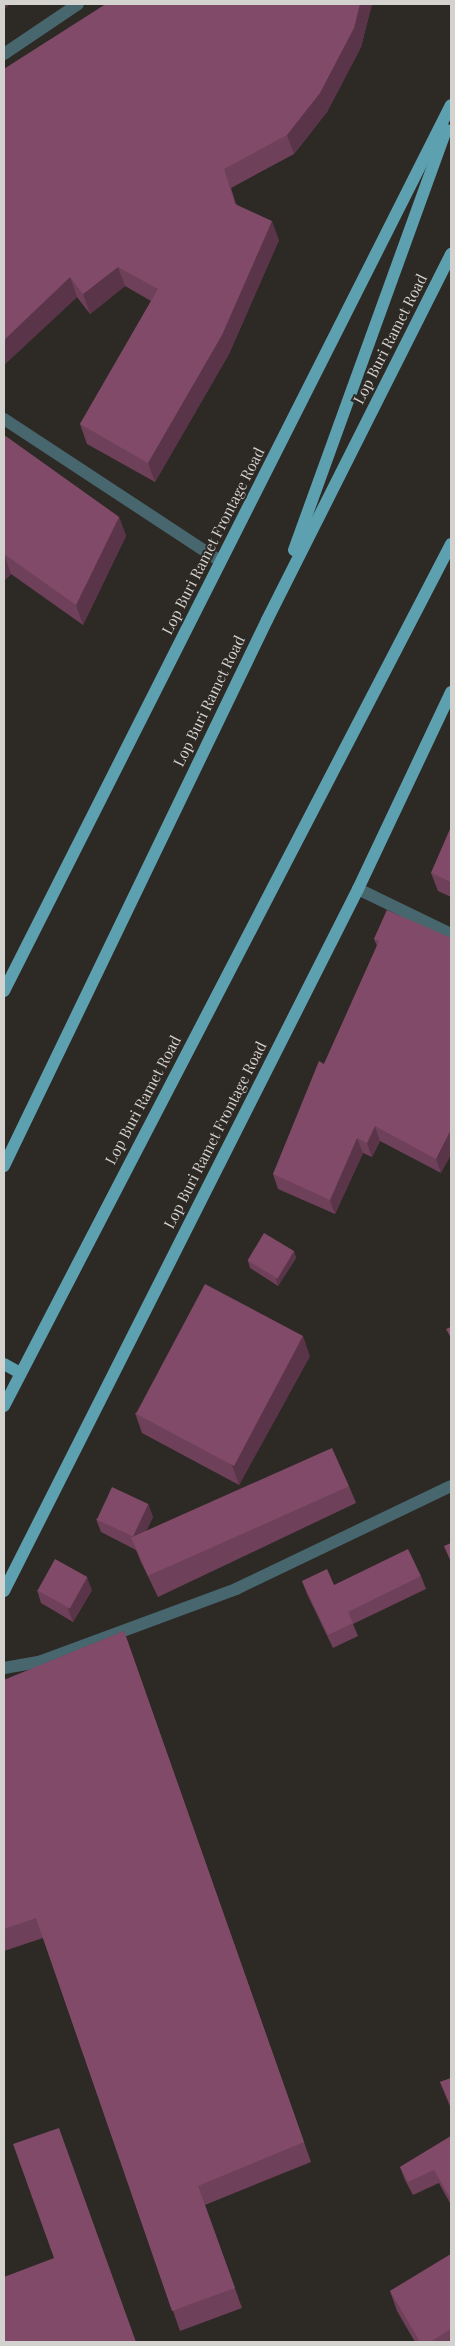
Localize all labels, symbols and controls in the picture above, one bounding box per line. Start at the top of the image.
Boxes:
street label: Lop Buri Ramet Road [349,271,431,407]
street label: Lop Buri Ramet Frontage Road [158,444,268,638]
street label: Lop Buri Ramet Road [169,633,249,769]
street label: Lop Buri Ramet Road [101,1032,185,1168]
street label: Lop Buri Ramet Frontage Road [160,1038,270,1232]

